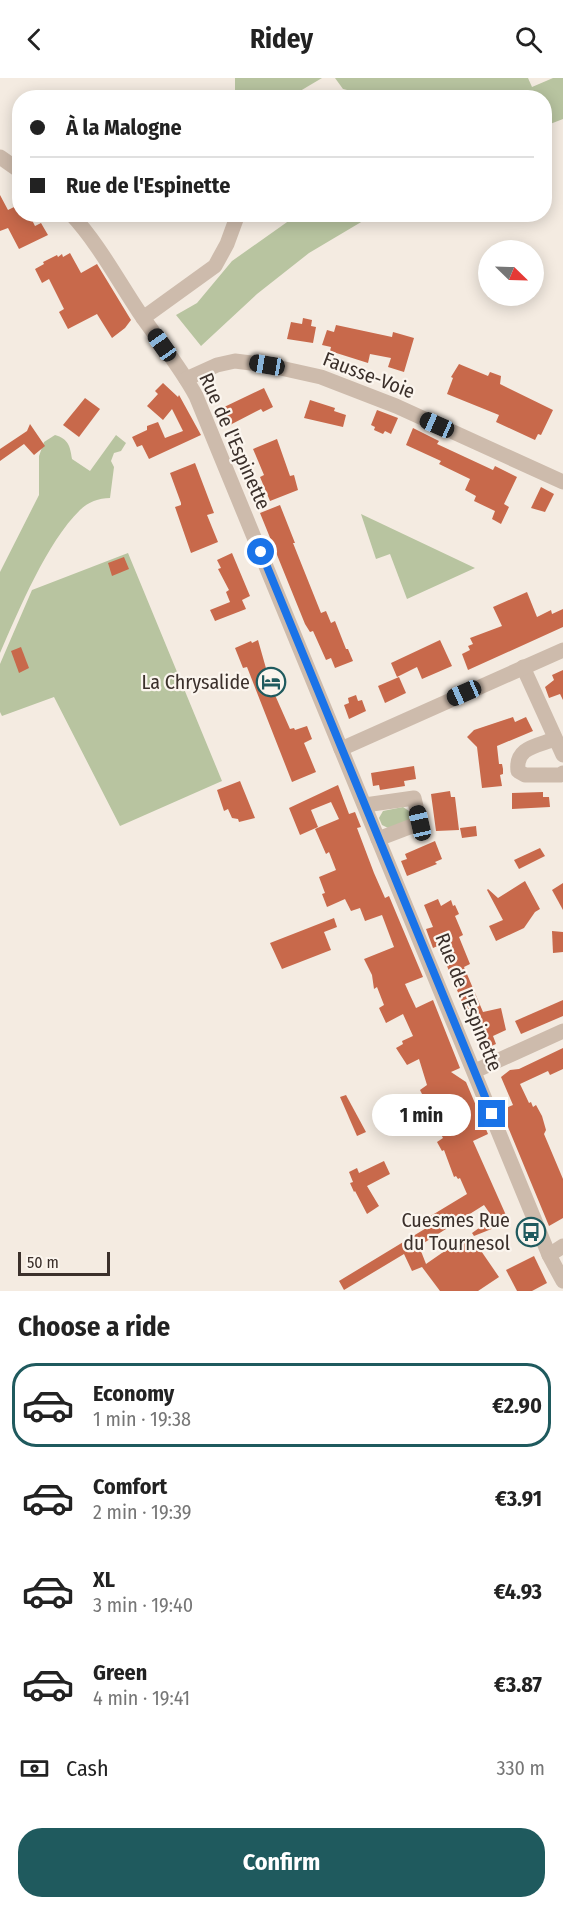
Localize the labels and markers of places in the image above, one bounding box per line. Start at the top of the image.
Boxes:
hotel icon: La Chrysalide [255,666,287,698]
place label: La Chrysalide [142,670,250,694]
place label: Cuesmes Rue du Tournesol [402,1208,510,1255]
bus stop icon: Cuesmes Rue du Tournesol [515,1216,547,1248]

